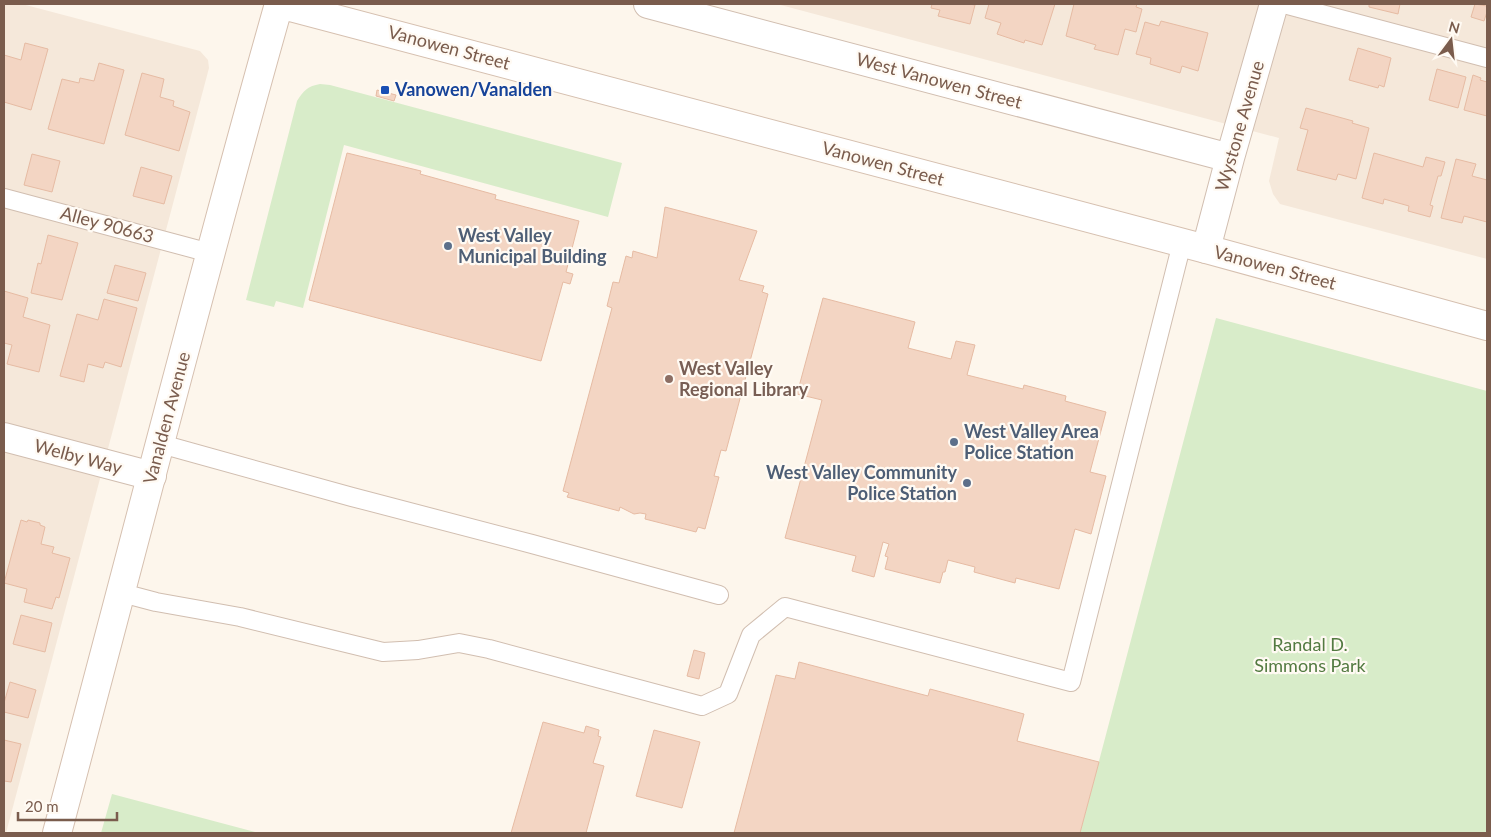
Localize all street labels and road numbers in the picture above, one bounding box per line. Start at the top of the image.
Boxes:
street label: Vanowen Street [386,20,513,74]
street label: West Vanowen Street [854,47,1025,113]
street label: Wystone Avenue [1210,58,1268,194]
street label: Vanowen Street [820,136,947,190]
street label: Alley 90663 [58,201,156,247]
street label: Vanowen Street [1212,240,1339,294]
street label: Vanalden Avenue [138,349,194,486]
street label: Welby Way [32,434,125,478]

